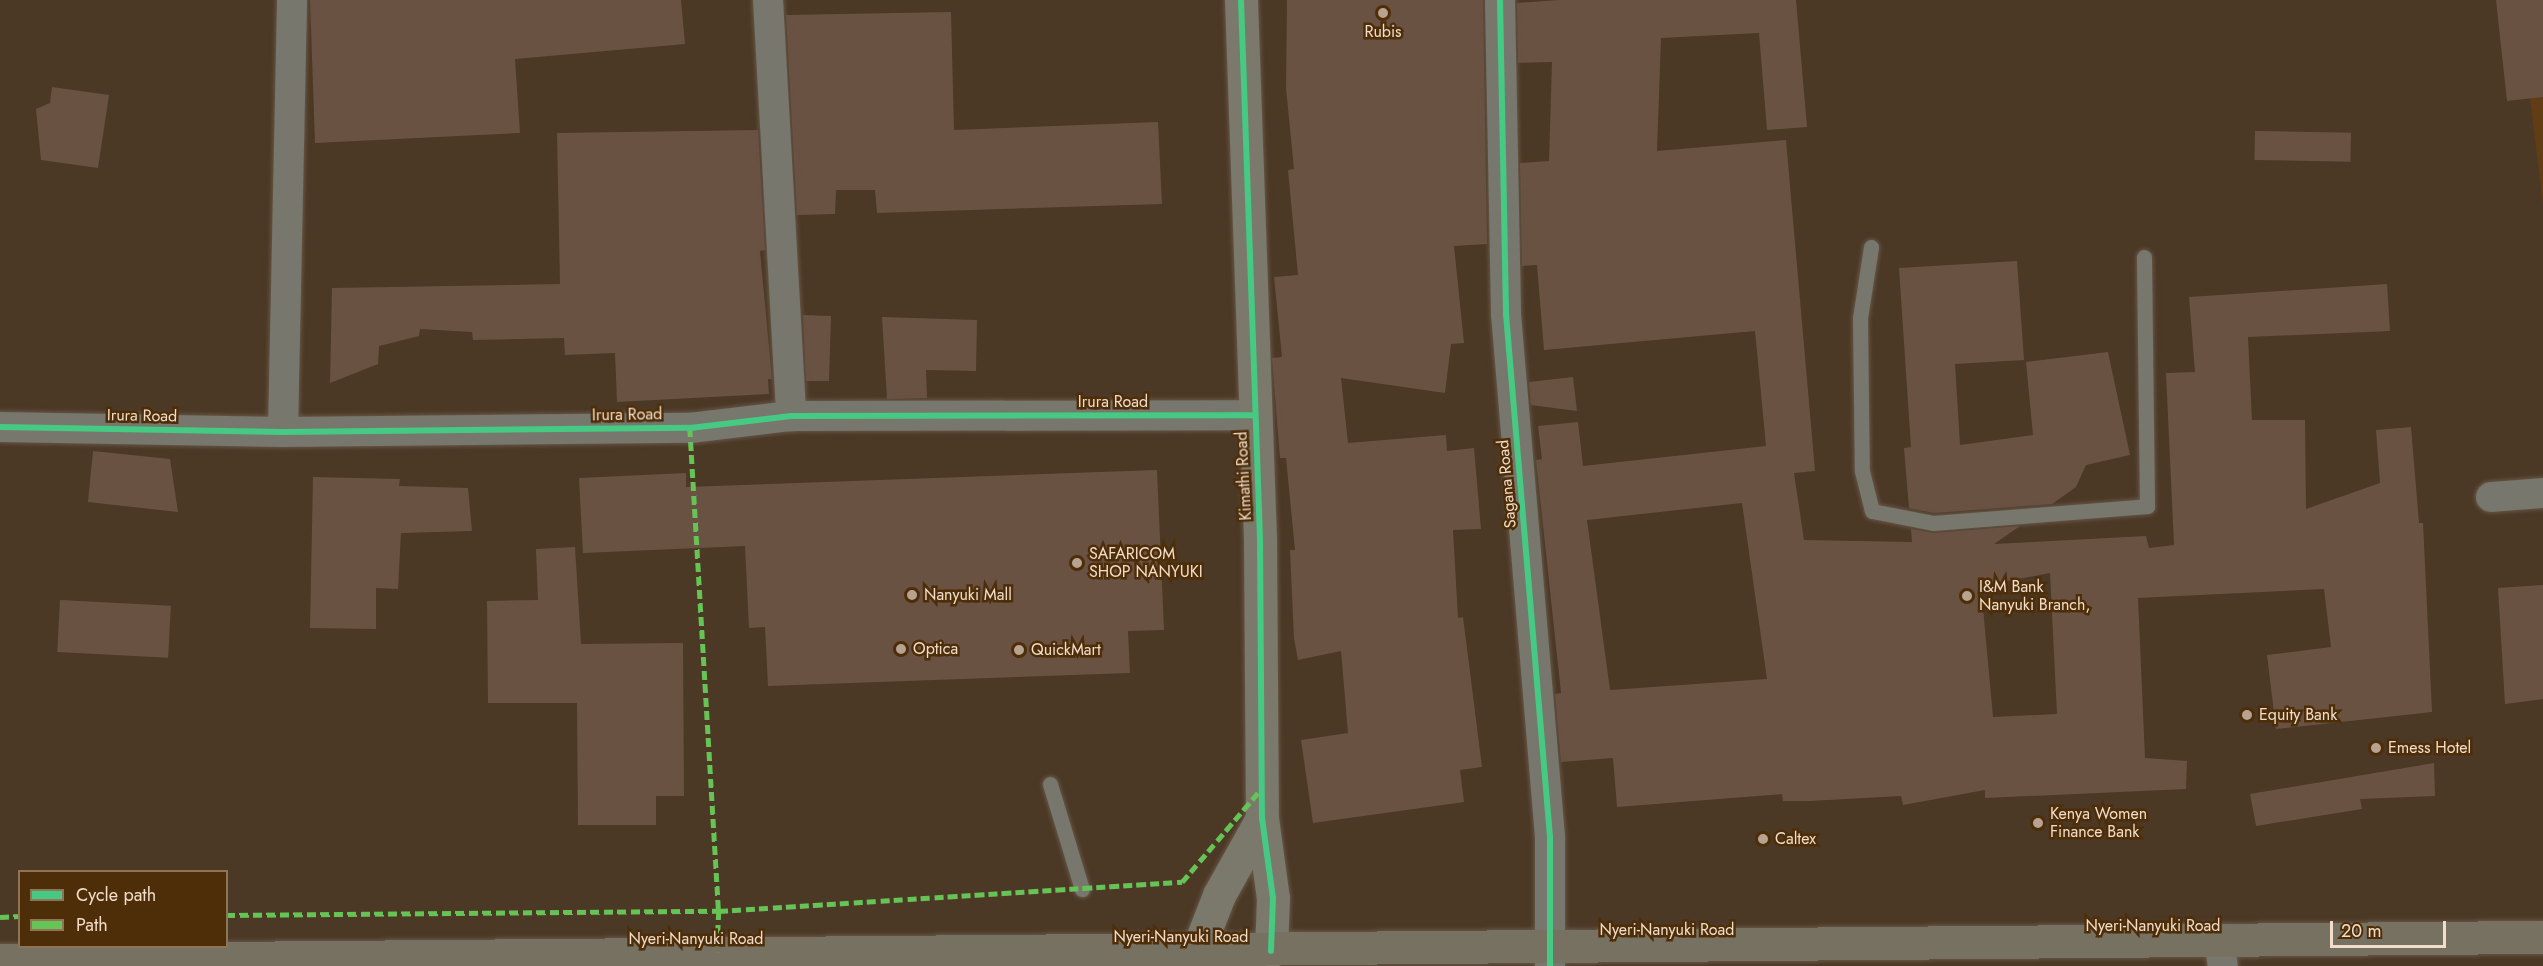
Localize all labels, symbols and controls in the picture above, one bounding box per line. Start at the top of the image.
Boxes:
marker: Rubis [1376,6,1390,20]
place label: Rubis [1364,22,1402,42]
street label: Irura Road [1078,392,1148,412]
street label: Irura Road [592,405,662,425]
street label: Irura Road [107,406,177,426]
street label: Kimathi Road [1232,431,1256,521]
street label: Sagana Road [1494,439,1520,529]
place label: SAFARICOM SHOP NANYUKI [1089,544,1203,582]
marker: SAFARICOM SHOP NANYUKI [1070,556,1084,570]
place label: I&M Bank Nanyuki Branch, [1979,577,2090,615]
place label: Nanyuki Mall [924,585,1012,605]
marker: Nanyuki Mall [905,588,919,602]
marker: I&M Bank Nanyuki Branch, [1960,589,1974,603]
place label: Optica [913,639,958,659]
place label: QuickMart [1031,640,1101,660]
marker: Optica [894,642,908,656]
marker: QuickMart [1012,643,1026,657]
place label: Equity Bank [2259,705,2337,725]
marker: Equity Bank [2240,708,2254,722]
place label: Emess Hotel [2388,738,2471,758]
marker: Emess Hotel [2369,741,2383,755]
place label: Kenya Women Finance Bank [2050,804,2147,842]
marker: Kenya Women Finance Bank [2031,816,2045,830]
place label: Caltex [1775,829,1816,849]
marker: Caltex [1756,832,1770,846]
legend [18,870,228,948]
text: Cycle path [76,882,156,908]
scale bar [2333,909,2448,947]
text: Path [76,912,108,938]
street label: Nyeri-Nanyuki Road [2086,916,2220,936]
text: 20 m [2341,918,2381,944]
street label: Nyeri-Nanyuki Road [1600,920,1734,940]
street label: Nyeri-Nanyuki Road [1114,927,1248,947]
street label: Nyeri-Nanyuki Road [629,929,763,949]

